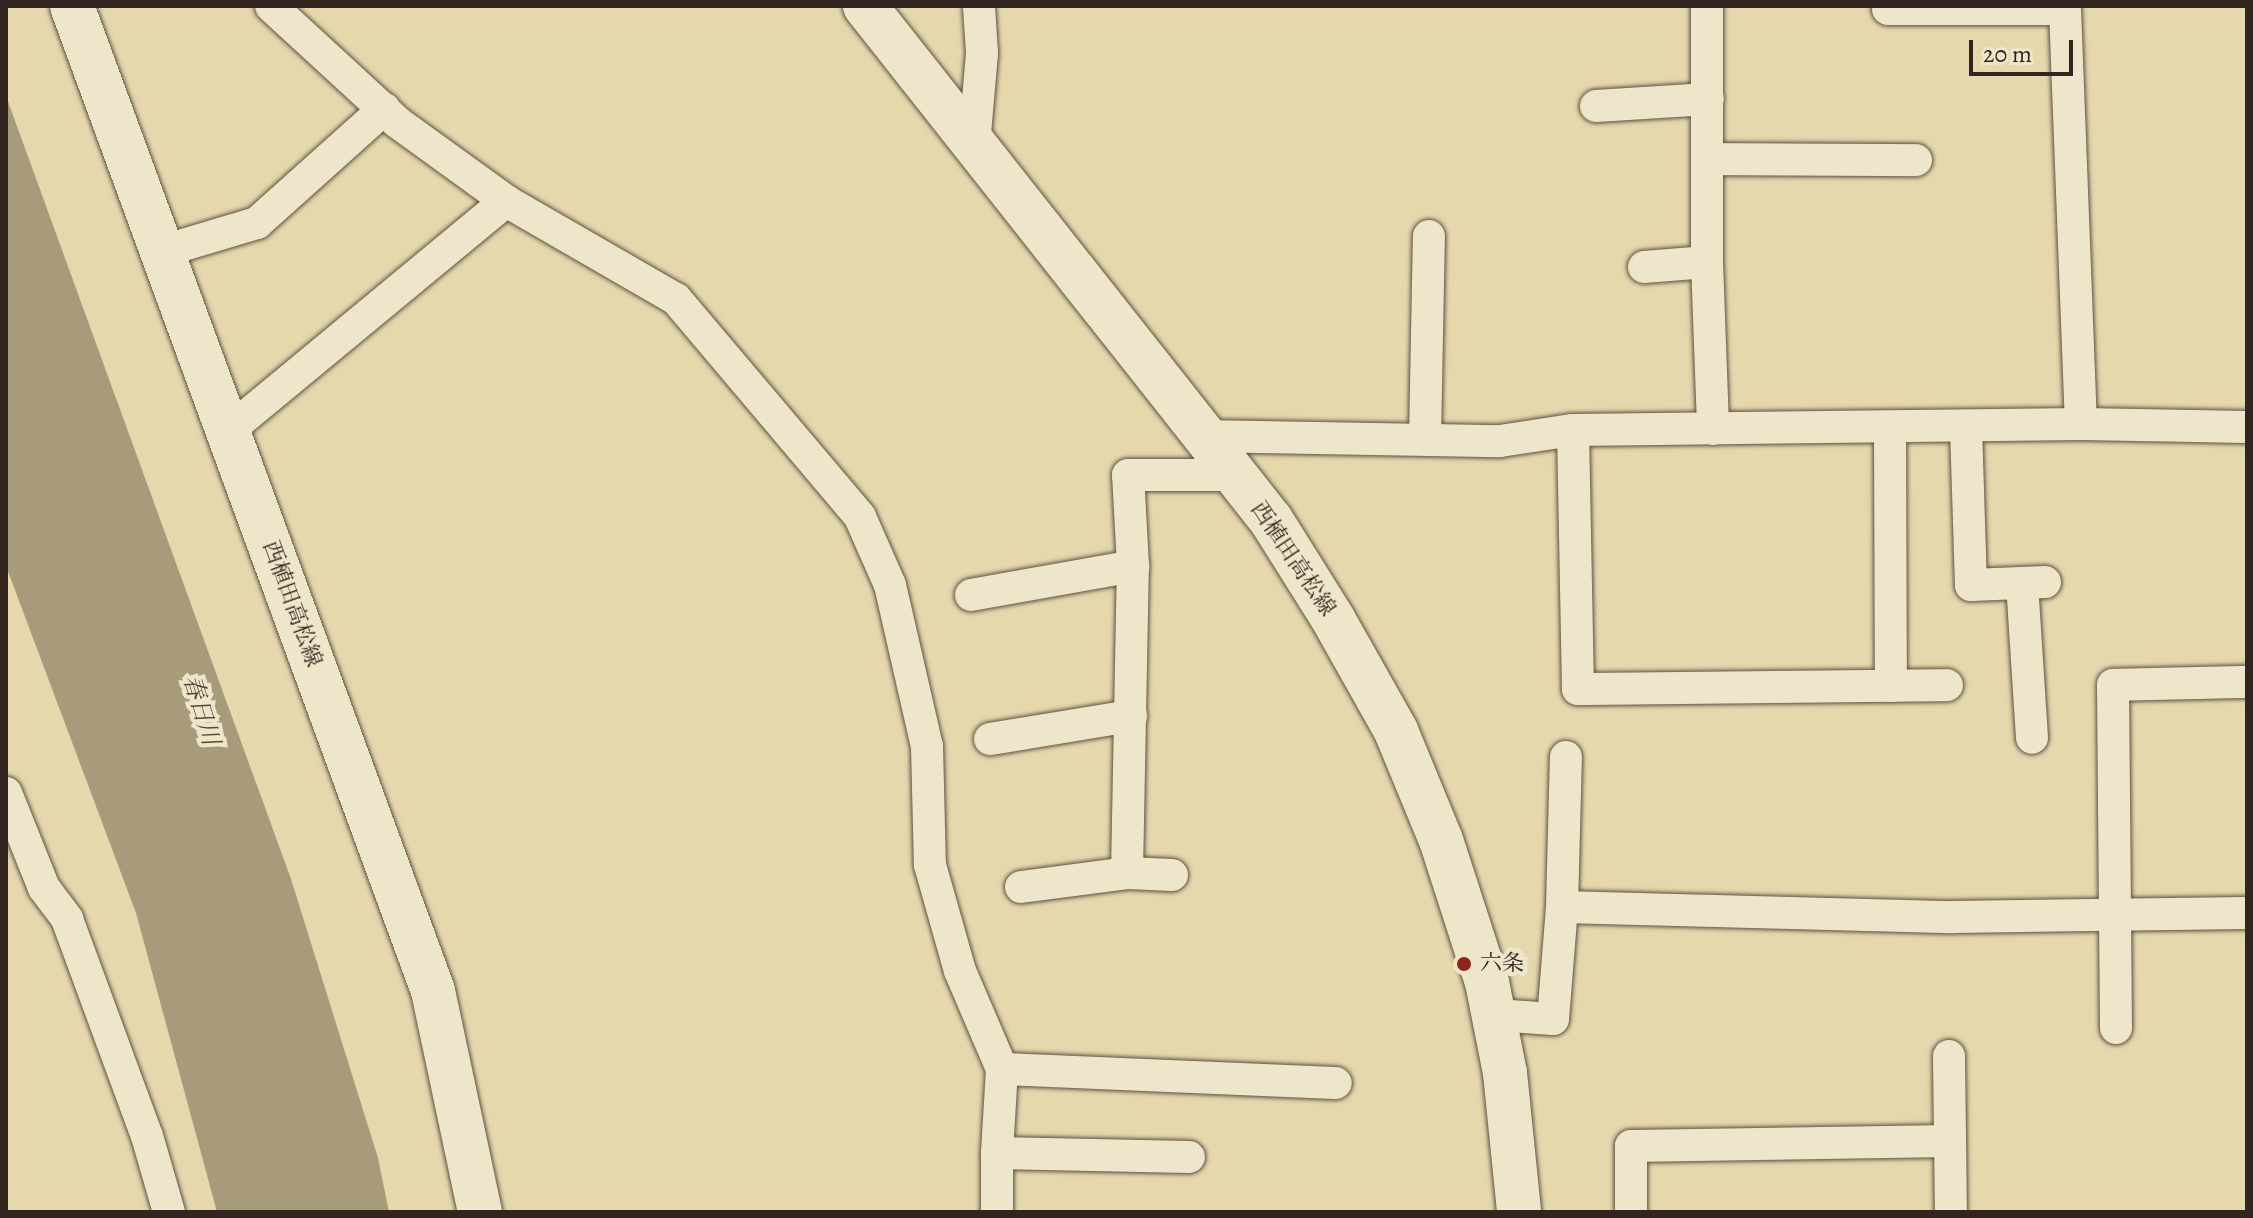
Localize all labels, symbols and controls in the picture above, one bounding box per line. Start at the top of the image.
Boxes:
scale bar [1973,24,2077,74]
text: 20 m [1983,38,2032,70]
street label: 西植田高松線 [1245,497,1341,621]
street label: 西植田高松線 [257,537,327,671]
water label: 春日川 [177,671,225,749]
place label: 六条 [1480,951,1524,977]
marker: 六条 [1455,955,1473,973]

